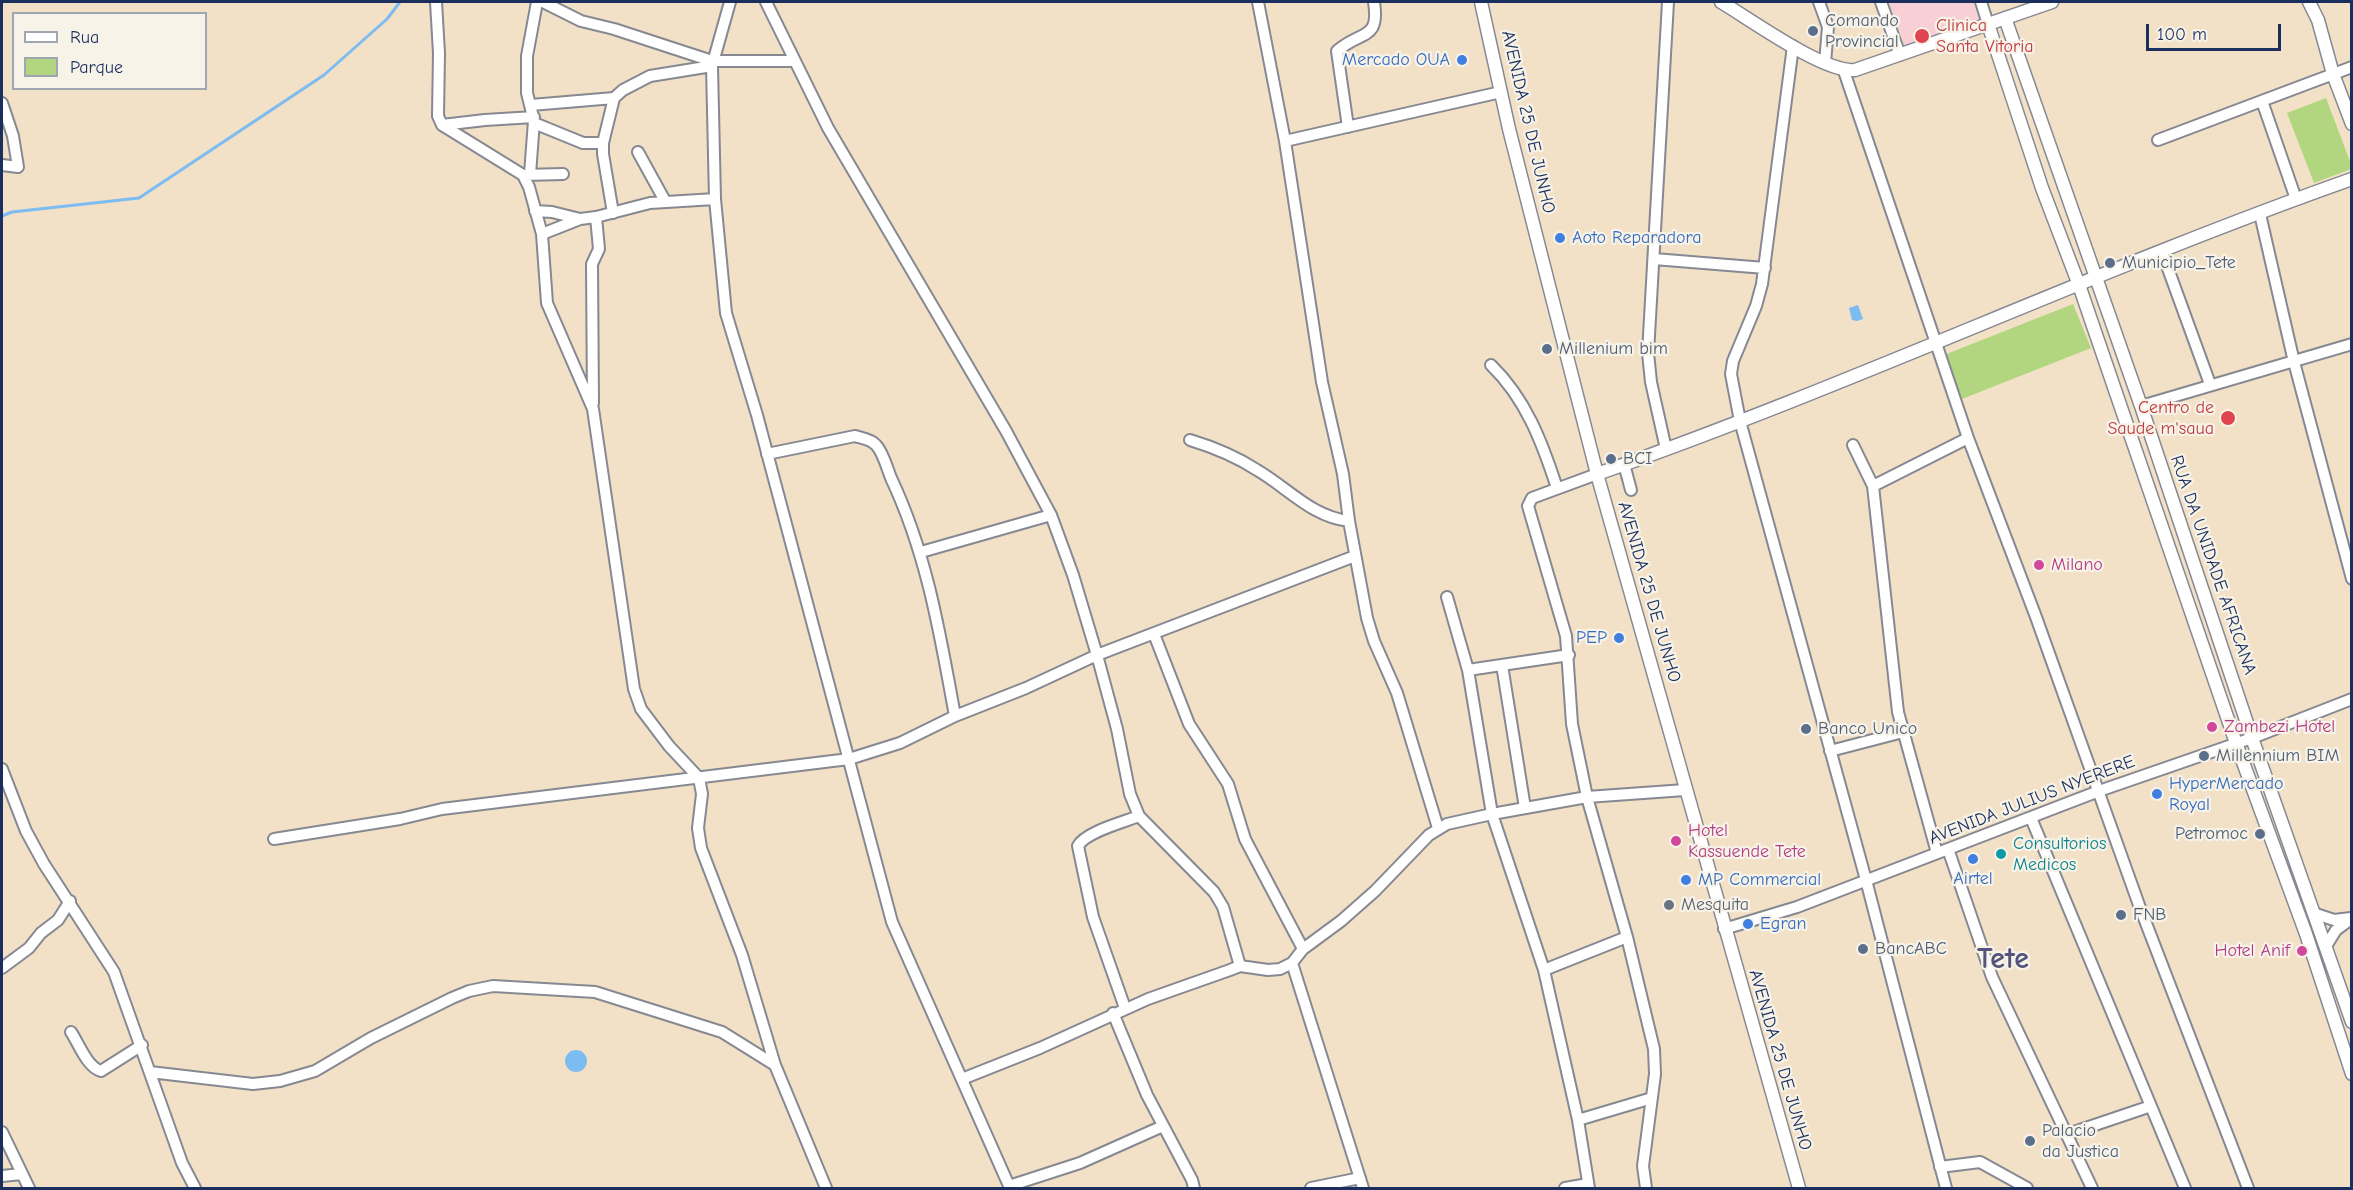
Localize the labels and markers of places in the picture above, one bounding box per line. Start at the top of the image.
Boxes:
place label: Comando Provincial [1825,10,1899,52]
place label: Clinica Santa Vitoria [1936,15,2034,57]
marker: Comando Provincial [1806,24,1820,38]
marker: Clinica Santa Vitoria [1913,27,1931,45]
place label: Mercado OUA [1342,49,1450,71]
marker: Mercado OUA [1455,53,1469,67]
place label: Aoto Reparadora [1572,227,1702,249]
marker: Aoto Reparadora [1553,231,1567,245]
place label: Municipio_Tete [2122,252,2236,274]
marker: Municipio_Tete [2103,256,2117,270]
place label: Millenium bim [1559,338,1668,360]
marker: Millenium bim [1540,342,1554,356]
place label: Centro de Saude m'saua [2107,397,2214,440]
marker: Centro de Saude m'saua [2219,409,2237,427]
place label: BCI [1623,448,1652,470]
marker: BCI [1604,452,1618,466]
place label: Milano [2051,554,2103,576]
marker: Milano [2032,558,2046,572]
place label: PEP [1576,627,1607,649]
marker: PEP [1612,631,1626,645]
place label: Zambezi Hotel [2224,716,2335,738]
place label: Banco Unico [1818,718,1917,740]
marker: Zambezi Hotel [2205,720,2219,734]
marker: Banco Unico [1799,722,1813,736]
place label: Millennium BIM [2216,745,2339,767]
marker: Millennium BIM [2197,749,2211,763]
place label: HyperMercado Royal [2169,773,2284,816]
marker: HyperMercado Royal [2150,787,2164,801]
place label: Hotel Kassuende Tete [1688,820,1806,862]
place label: Petromoc [2175,823,2248,845]
marker: Petromoc [2253,827,2267,841]
place label: Consultorios Medicos [2013,833,2106,876]
marker: Hotel Kassuende Tete [1669,834,1683,848]
marker: Consultorios Medicos [1994,847,2008,861]
marker: Airtel [1966,852,1980,866]
place label: Airtel [1953,868,1993,890]
place label: MP Commercial [1698,869,1821,891]
marker: MP Commercial [1679,873,1693,887]
place label: Mesquita [1681,894,1749,916]
marker: Mesquita [1662,898,1676,912]
place label: FNB [2133,904,2166,926]
marker: FNB [2114,908,2128,922]
place label: Egran [1760,913,1806,935]
marker: Egran [1741,917,1755,931]
place label: BancABC [1875,938,1947,960]
place label: Hotel Anif [2215,940,2290,962]
marker: BancABC [1856,942,1870,956]
marker: Hotel Anif [2295,944,2309,958]
place label: Palacio da Justica [2042,1120,2119,1162]
marker: Palacio da Justica [2023,1134,2037,1148]

